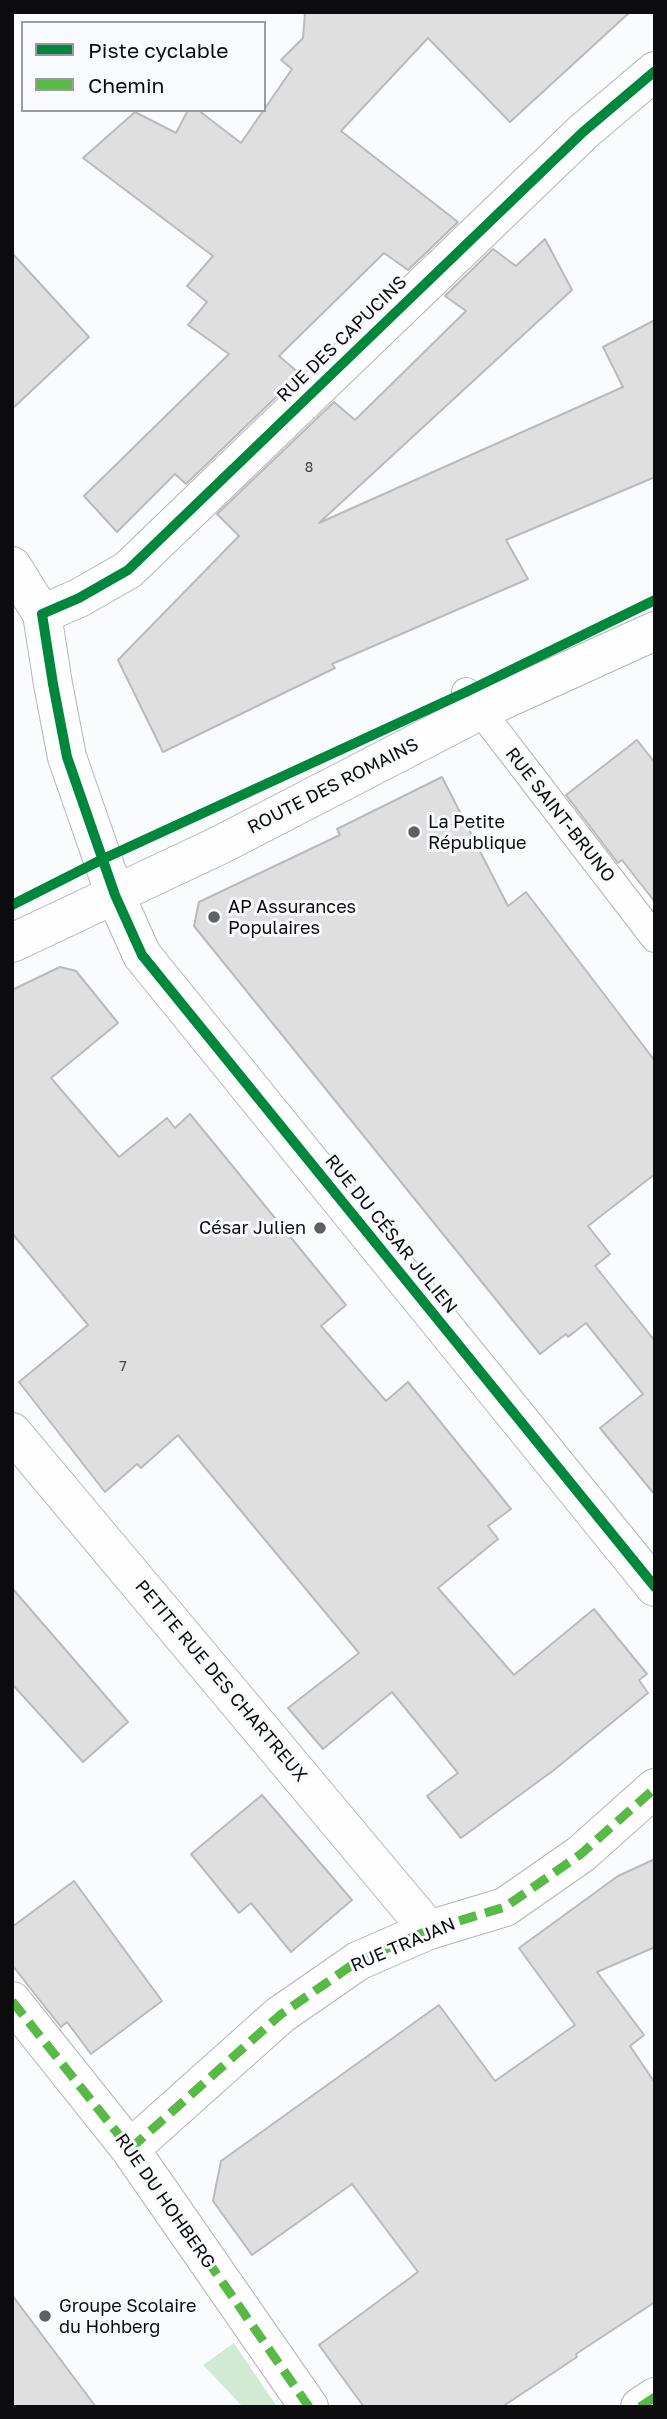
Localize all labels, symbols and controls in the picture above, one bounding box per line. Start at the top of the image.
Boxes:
legend [21,21,266,112]
text: Piste cyclable [88,37,228,63]
text: Chemin [88,72,165,98]
street label: RUE DES CAPUCINS [273,271,411,407]
house number: 8 [305,460,313,476]
street label: ROUTE DES ROMAINS [244,733,422,839]
street label: RUE SAINT-BRUNO [501,743,619,887]
place label: La Petite République [428,811,527,854]
marker: La Petite République [406,824,422,840]
place label: AP Assurances Populaires [228,896,356,939]
marker: AP Assurances Populaires [206,909,222,925]
street label: RUE DU CÉSAR JULIEN [320,1150,462,1318]
place label: César Julien [199,1217,306,1239]
marker: César Julien [312,1220,328,1236]
house number: 7 [119,1359,127,1375]
street label: PETITE RUE DES CHARTREUX [130,1576,312,1786]
street label: RUE TRAJAN [347,1913,459,1977]
street label: RUE DU HOHBERG [110,2129,220,2273]
place label: Groupe Scolaire du Hohberg [59,2295,196,2338]
marker: Groupe Scolaire du Hohberg [37,2308,53,2324]

